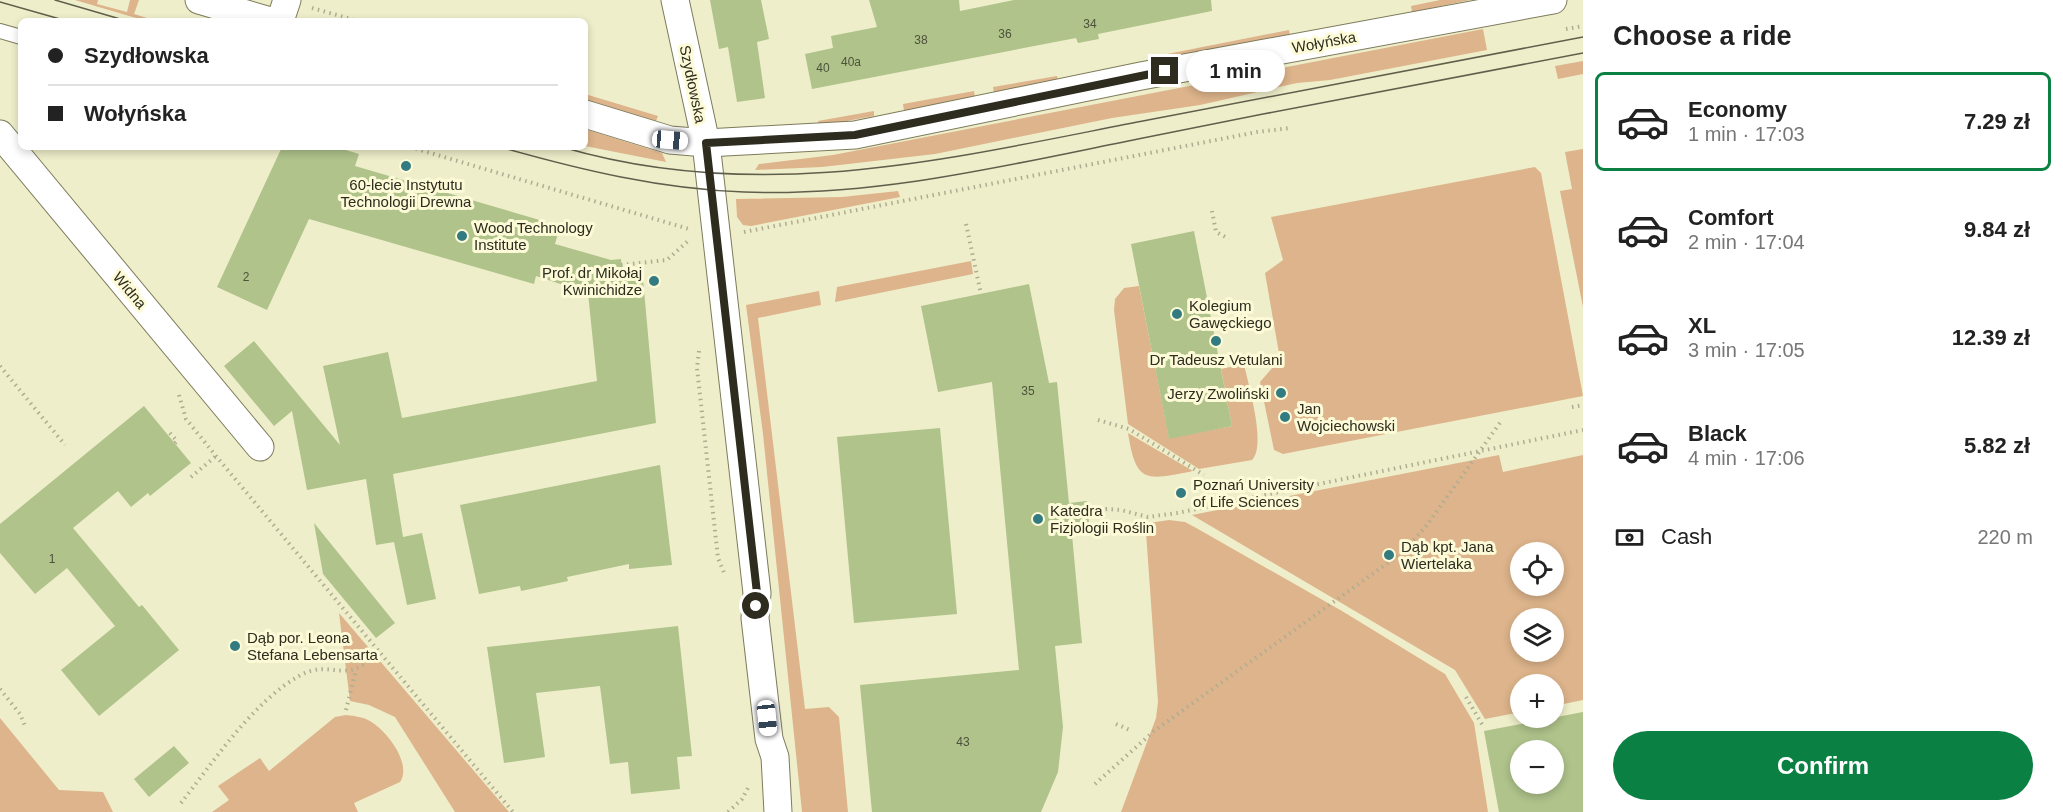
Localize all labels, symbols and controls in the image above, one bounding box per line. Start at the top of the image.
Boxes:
house number: 34 [1083,17,1097,31]
text: Choose a ride [1613,21,1792,51]
house number: 36 [998,27,1012,41]
street label: Wołyńska [1291,28,1358,56]
house number: 38 [914,33,928,47]
text: Szydłowska [84,43,209,68]
street label: Szydłowska [676,43,710,125]
callout: 1 min [1186,50,1285,92]
house number: 40a [841,55,861,69]
route end [1151,57,1178,84]
text: 1 min [1209,60,1262,82]
house number: 40 [816,61,830,75]
icon: car [1616,95,1670,149]
text: Economy [1688,97,1787,122]
text: Wołyńska [84,101,186,126]
text: 7.29 zł [1964,109,2030,134]
text: 1 min · 17:03 [1688,123,1805,145]
car [651,129,689,151]
marker: 60-lecie Instytutu Technologii Drewna [399,159,413,173]
place label: 60-lecie Instytutu Technologii Drewna [341,176,472,210]
icon: car [1616,203,1670,257]
text: Comfort [1688,205,1774,230]
text: 9.84 zł [1964,217,2030,242]
place label: Wood Technology Institute [474,219,593,253]
marker: Wood Technology Institute [455,229,469,243]
text: 2 min · 17:04 [1688,231,1805,253]
place label: Prof. dr Mikołaj Kwinichidze [542,264,642,298]
street label: Widna [110,268,151,312]
house number: 2 [243,270,250,284]
marker: Prof. dr Mikołaj Kwinichidze [647,274,661,288]
place label: Kolegium Gawęckiego [1189,297,1272,331]
marker: Kolegium Gawęckiego [1170,307,1184,321]
icon: car [1616,311,1670,365]
text: XL [1688,313,1716,338]
text: 12.39 zł [1952,325,2030,350]
marker: Dr Tadeusz Vetulani [1209,334,1223,348]
text: 3 min · 17:05 [1688,339,1805,361]
place label: Dr Tadeusz Vetulani [1149,351,1283,368]
house number: 35 [1021,384,1035,398]
place label: Jerzy Zwoliński [1167,385,1269,402]
marker: Jerzy Zwoliński [1274,386,1288,400]
place label: Jan Wojciechowski [1297,400,1395,434]
marker: Jan Wojciechowski [1278,410,1292,424]
icon: car [1616,419,1670,473]
text: Black [1688,421,1747,446]
text: 5.82 zł [1964,433,2030,458]
text: 4 min · 17:06 [1688,447,1805,469]
place label: Poznań University of Life Sciences [1193,476,1314,510]
marker: Poznań University of Life Sciences [1174,486,1188,500]
place label: Katedra Fizjologii Roślin [1050,502,1154,536]
marker: Katedra Fizjologii Roślin [1031,512,1045,526]
icon: cash [1613,521,1646,554]
text: Cash [1661,524,1712,549]
text: 220 m [1977,526,2033,548]
place label: Dąb kpt. Jana Wiertelaka [1401,538,1494,572]
map controls [1510,542,1564,794]
button: locate [1510,542,1564,596]
marker: Dąb kpt. Jana Wiertelaka [1382,548,1396,562]
house number: 1 [49,552,56,566]
route start [742,592,769,619]
button: layers [1510,608,1564,662]
place label: Dąb por. Leona Stefana Lebensarta [247,629,379,663]
marker: Dąb por. Leona Stefana Lebensarta [228,639,242,653]
button: + [1510,674,1564,728]
car [756,699,778,737]
button: Confirm [1613,731,2033,800]
house number: 43 [956,735,970,749]
button: − [1510,740,1564,794]

